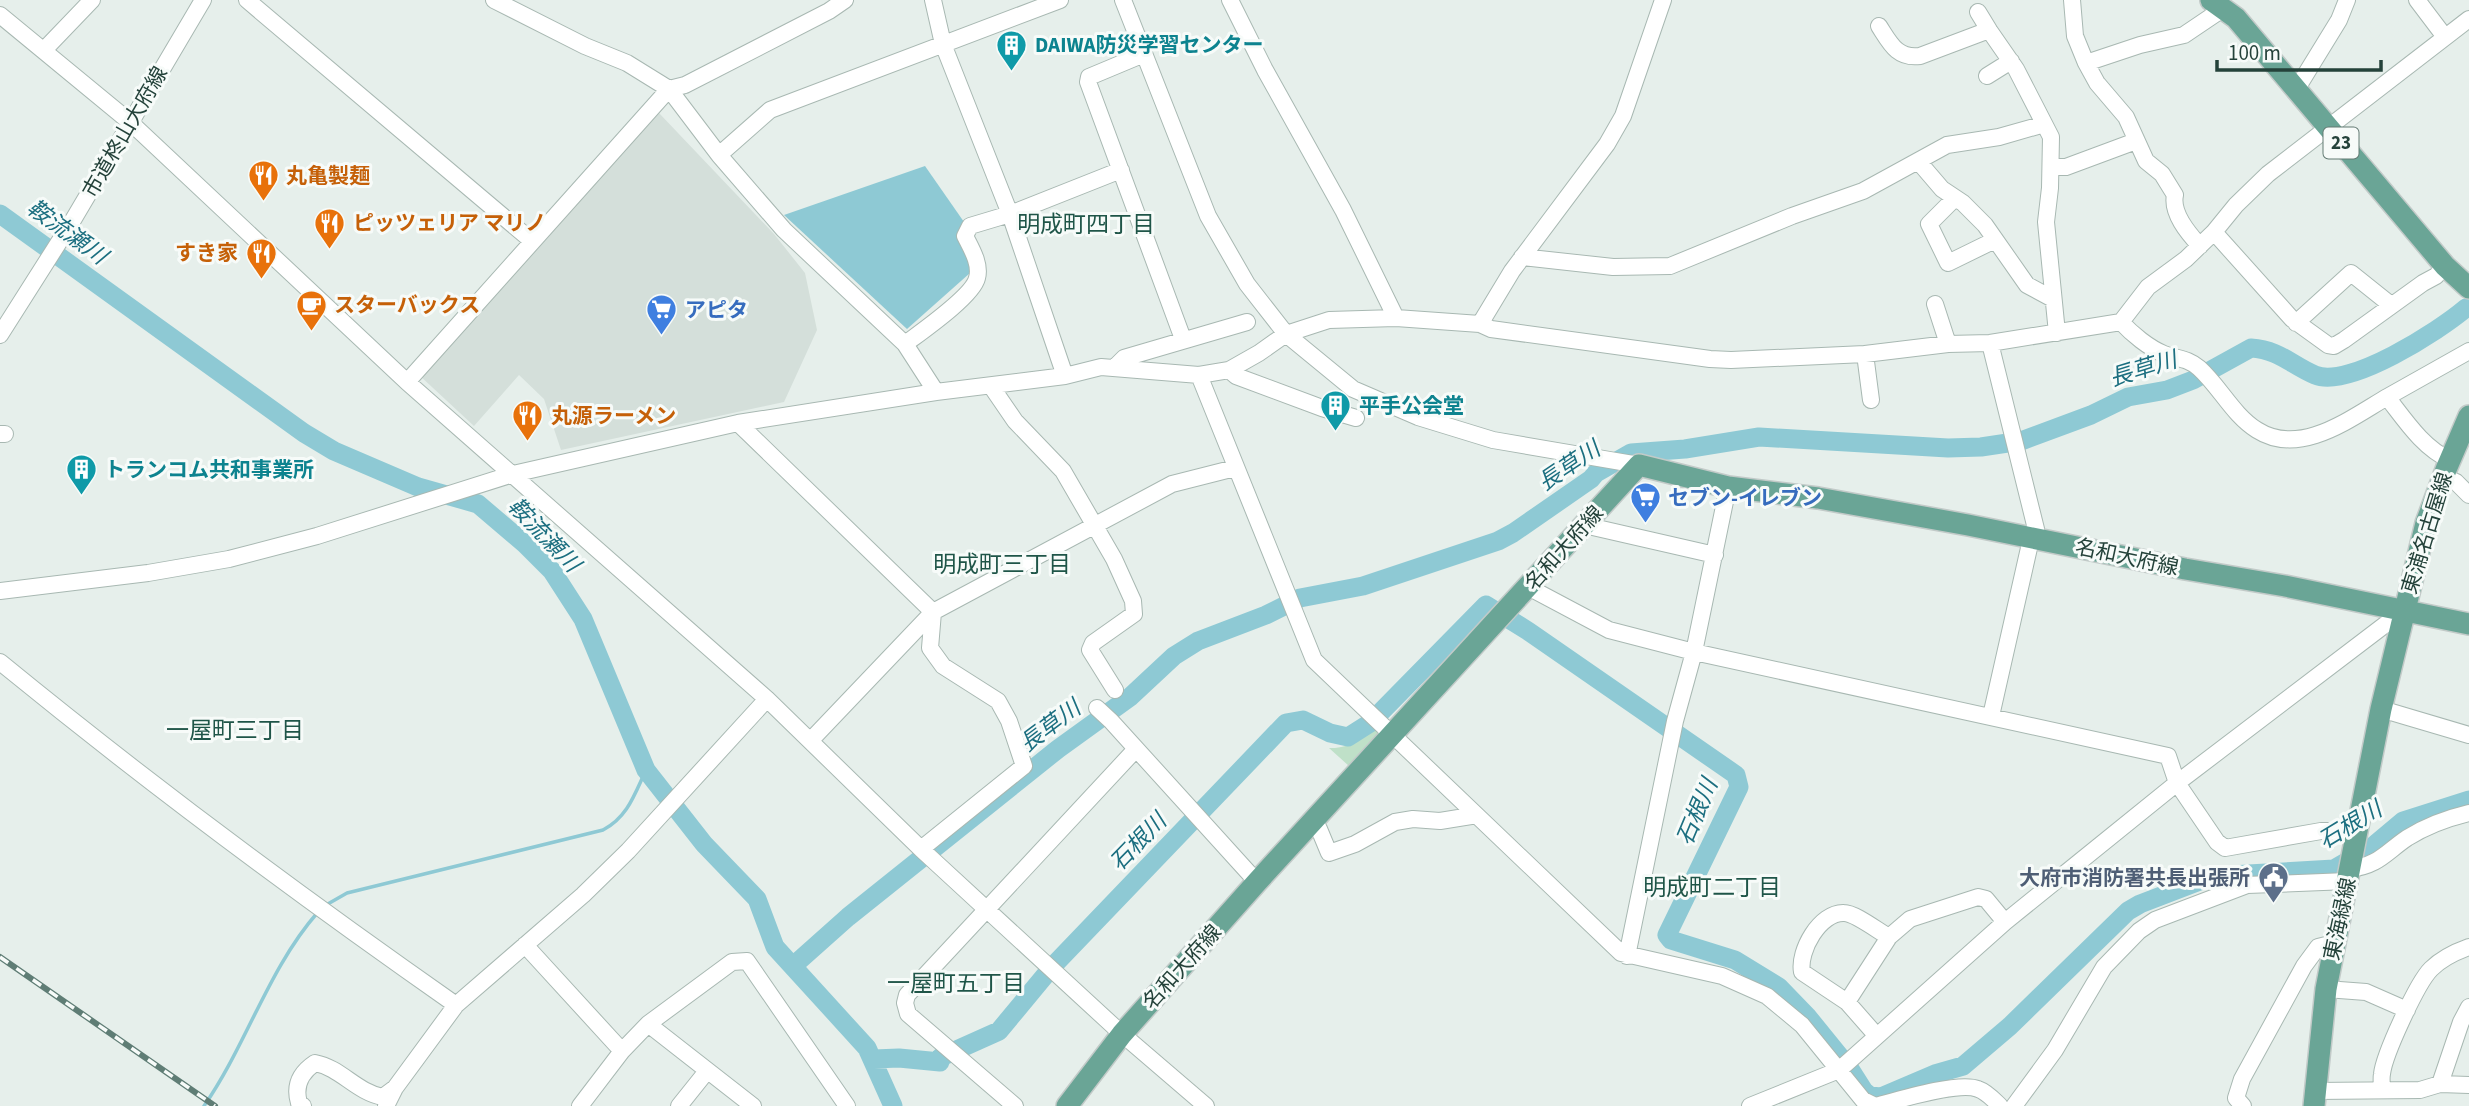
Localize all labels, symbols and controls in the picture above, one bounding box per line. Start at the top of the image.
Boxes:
building icon: DAIWA防災学習センター [995,28,1029,72]
scale bar [2217,28,2382,72]
place label: DAIWA防災学習センター [1035,30,1264,60]
text: 100 m [2228,38,2281,68]
street label: 市道柊山大府線 [75,61,175,203]
road number: 23 [2324,127,2358,158]
restaurant icon: 丸亀製麺 [246,159,280,203]
place label: 丸亀製麺 [286,161,370,191]
water label: 鞍流瀬川 [20,192,116,274]
restaurant icon: ピッツェリア マリノ [313,206,347,250]
place label: ピッツェリア マリノ [353,208,546,238]
district label: 明成町四丁目 [1017,208,1155,241]
restaurant icon: すき家 [244,236,278,280]
place label: すき家 [175,238,238,268]
cafe icon: スターバックス [294,288,328,332]
place label: スターバックス [334,290,480,320]
supermarket icon: アピタ [645,293,679,337]
place label: アピタ [685,295,748,325]
water label: 長草川 [2105,342,2184,395]
building icon: 平手公会堂 [1319,389,1353,433]
place label: 平手公会堂 [1359,391,1464,421]
restaurant icon: 丸源ラーメン [511,399,545,443]
place label: 丸源ラーメン [551,401,676,431]
water label: 長草川 [1531,431,1609,499]
building icon: トランコム共和事業所 [64,453,98,497]
place label: トランコム共和事業所 [104,455,314,485]
street label: 東浦名古屋線 [2394,468,2460,598]
supermarket icon: セブン-イレブン [1628,481,1662,525]
place label: セブン-イレブン [1668,483,1822,513]
water label: 鞍流瀬川 [500,490,590,582]
street label: 名和大府線 [1518,499,1610,597]
street label: 名和大府線 [2073,531,2181,583]
district label: 明成町三丁目 [933,548,1071,581]
water label: 長草川 [1013,690,1090,760]
district label: 一屋町三丁目 [166,714,304,747]
water label: 石根川 [1668,771,1727,850]
water label: 石根川 [2312,792,2391,857]
water label: 石根川 [1102,804,1176,878]
public building icon: 大府市消防署共長出張所 [2256,861,2290,905]
place label: 大府市消防署共長出張所 [2019,863,2250,893]
district label: 明成町二丁目 [1643,871,1781,904]
street label: 東海緑線 [2317,875,2363,963]
street label: 名和大府線 [1136,918,1228,1016]
district label: 一屋町五丁目 [887,967,1025,1000]

